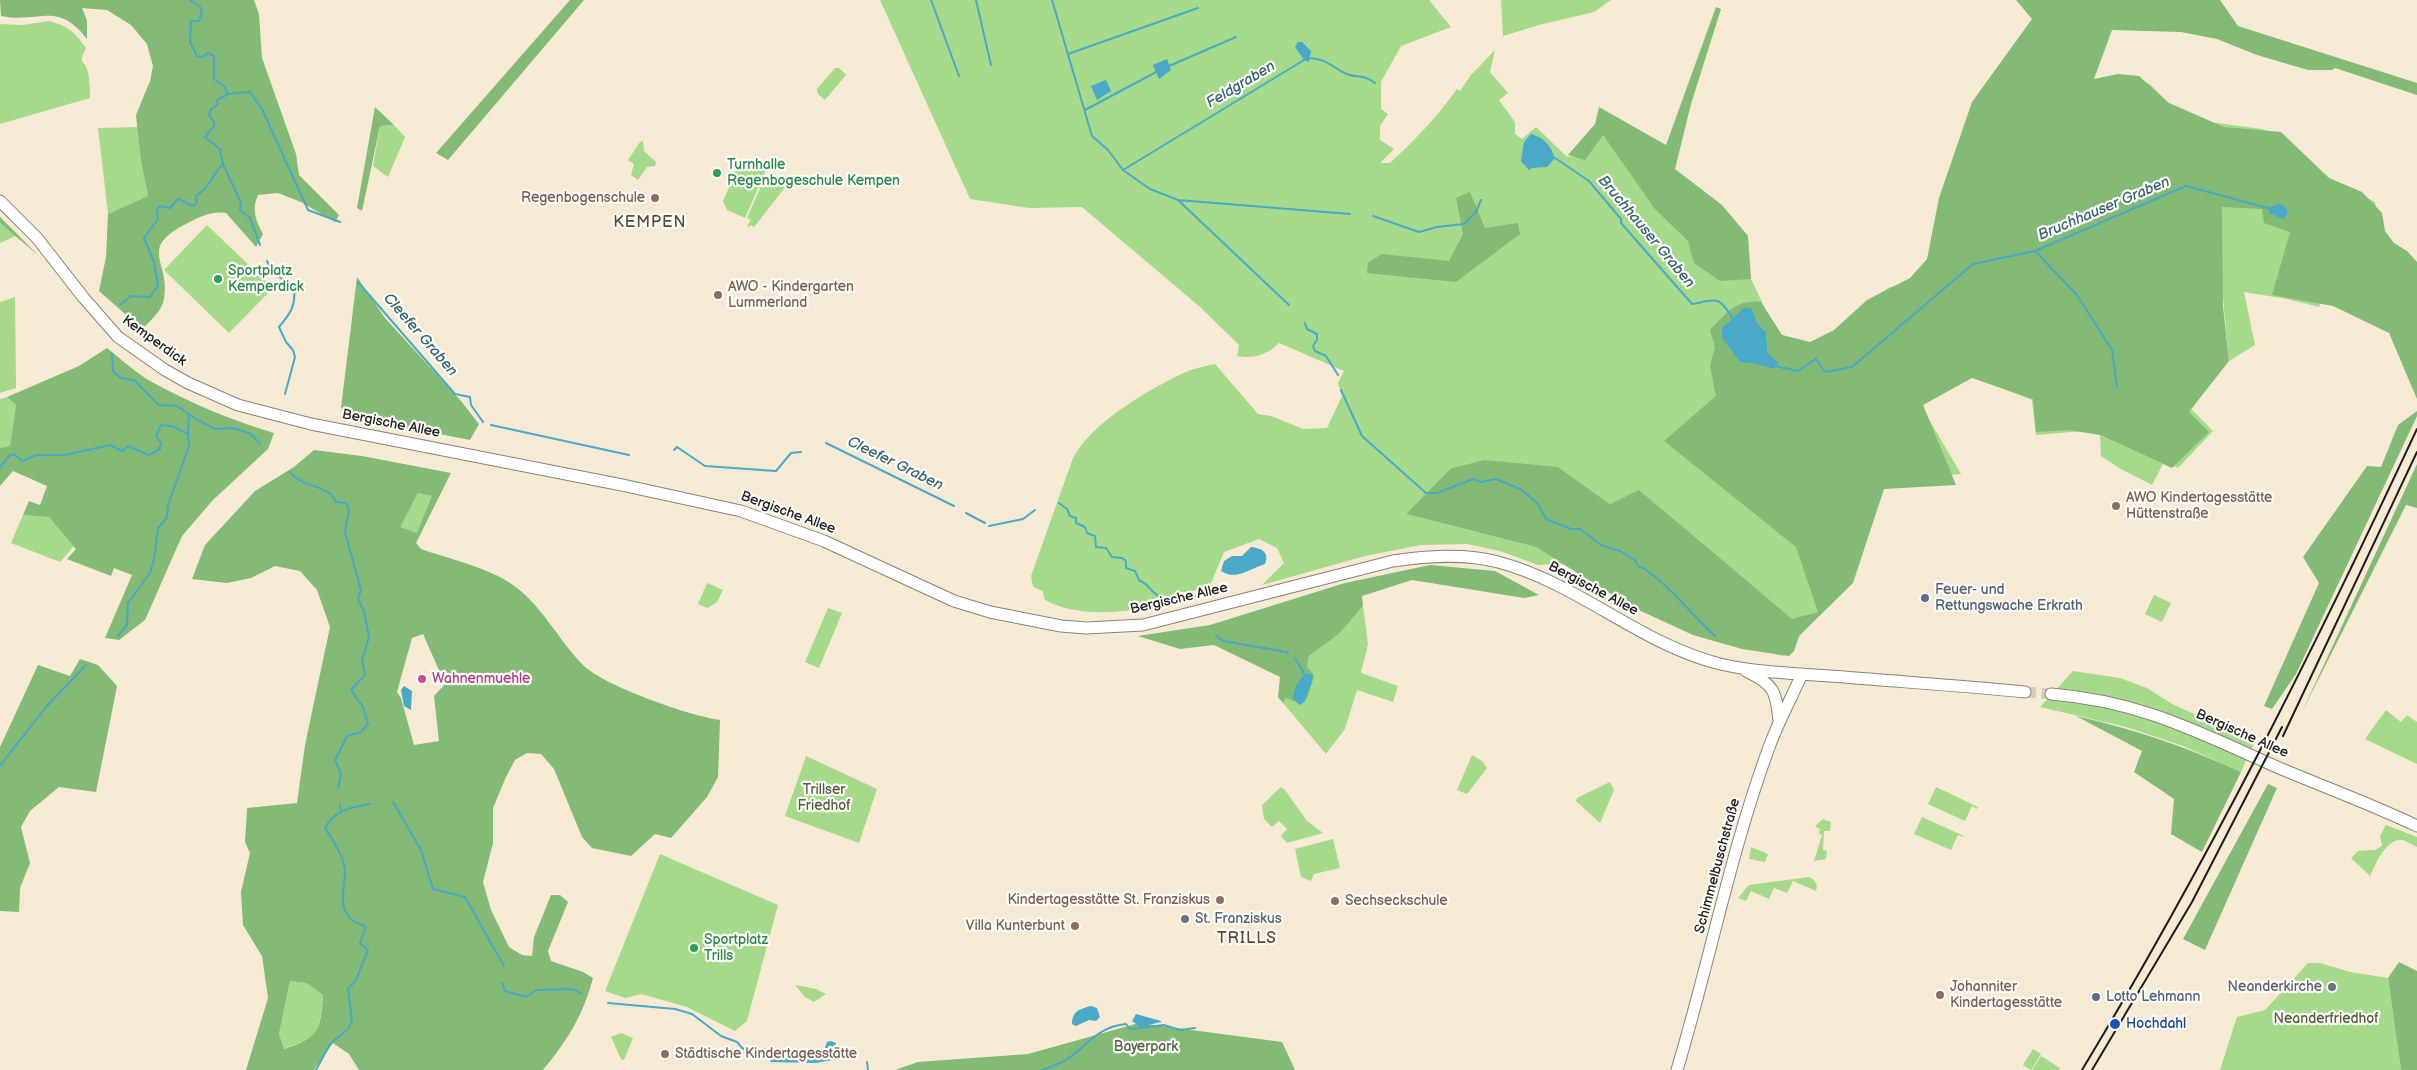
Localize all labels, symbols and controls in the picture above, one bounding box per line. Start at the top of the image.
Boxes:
water label: Feldgraben [1203,57,1279,113]
place label: Turnhalle Regenbogeschule Kempen [727,157,900,190]
marker: Turnhalle Regenbogeschule Kempen [711,167,723,179]
water label: Bruchhauser Graben [1594,172,1698,292]
water label: Bruchhauser Graben [2036,173,2172,245]
place label: Regenbogenschule [521,190,645,206]
marker: Regenbogenschule [649,192,661,204]
district label: KEMPEN [613,213,687,233]
place label: Sportplatz Kemperdick [228,263,304,296]
marker: Sportplatz Kemperdick [212,273,224,285]
place label: AWO - Kindergarten Lummerland [728,279,854,312]
marker: AWO - Kindergarten Lummerland [712,289,724,301]
water label: Cleefer Graben [379,290,461,380]
street label: Kemperdick [118,312,190,370]
street label: Bergische Allee [341,406,441,442]
water label: Cleefer Graben [844,433,946,495]
street label: Bergische Allee [738,488,838,538]
place label: AWO Kindertagesstätte Hüttenstraße [2126,490,2272,522]
marker: AWO Kindertagesstätte Hüttenstraße [2110,500,2122,512]
street label: Bergische Allee [1545,558,1641,620]
street label: Bergische Allee [1129,580,1229,618]
place label: Feuer- und Rettungswache Erkrath [1935,582,2083,614]
marker: Feuer- und Rettungswache Erkrath [1919,592,1931,604]
place label: Wahnenmuehle [432,671,530,687]
marker: Wahnenmuehle [416,673,428,685]
street label: Bergische Allee [2193,706,2291,762]
park label: Trillser Friedhof [798,782,850,814]
street label: Schimmelbuschstraße [1692,797,1744,935]
place label: Kindertagesstätte St. Franziskus [1008,892,1210,908]
place label: Sechseckschule [1345,893,1448,909]
marker: Kindertagesstätte St. Franziskus [1214,894,1226,906]
marker: Sechseckschule [1329,895,1341,907]
place label: St. Franziskus [1195,911,1282,927]
marker: St. Franziskus [1179,913,1191,925]
place label: Villa Kunterbunt [966,918,1065,934]
marker: Villa Kunterbunt [1069,920,1081,932]
district label: TRILLS [1216,929,1278,949]
place label: Sportplatz Trills [704,932,768,964]
marker: Sportplatz Trills [688,942,700,954]
place label: Johanniter Kindertagesstätte [1950,979,2062,1012]
place label: Neanderkirche [2228,979,2322,995]
marker: Neanderkirche [2326,981,2338,993]
marker: Johanniter Kindertagesstätte [1934,989,1946,1001]
place label: Lotto Lehmann [2106,989,2200,1005]
marker: Lotto Lehmann [2090,991,2102,1003]
park label: Neanderfriedhof [2274,1011,2378,1027]
place label: Hochdahl [2126,1016,2186,1032]
marker: Hochdahl [2108,1017,2122,1031]
park label: Bayerpark [1114,1039,1178,1055]
place label: Städtische Kindertagesstätte [675,1046,857,1062]
marker: Städtische Kindertagesstätte [659,1048,671,1060]

